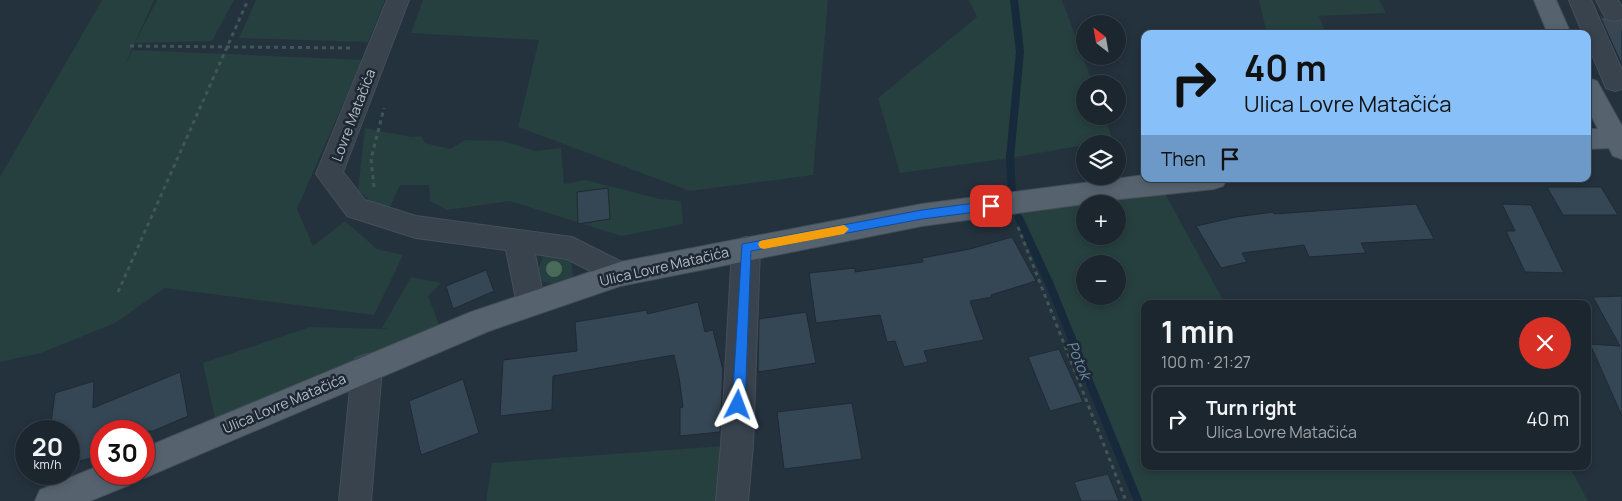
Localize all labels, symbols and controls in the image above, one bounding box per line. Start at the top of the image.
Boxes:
north arrow [1076,15,1126,65]
map controls [1076,15,1126,305]
text: 40 m [1244,44,1327,92]
icon: right [1161,50,1226,115]
street label: Lovre Matačića [327,66,379,164]
button: search [1076,75,1126,125]
text: Ulica Lovre Matačića [1244,89,1451,119]
button: layers [1076,135,1126,185]
icon: arrive [1216,145,1244,173]
text: Then [1161,146,1206,172]
pin [970,185,1012,227]
icon: arrive [977,192,1005,220]
button: + [1076,195,1126,245]
street label: Ulica Lovre Matačića [598,242,730,290]
button: − [1076,255,1126,305]
text: 1 min [1161,311,1234,352]
button: close [1519,317,1571,369]
water label: Potok [1062,338,1097,385]
text: 100 m · 21:27 [1161,351,1251,373]
street label: Ulica Lovre Matačića [220,368,348,438]
position arrow [711,378,763,430]
text: Turn right [1206,395,1296,421]
icon: right [1163,405,1191,433]
text: 40 m [1526,406,1569,432]
speed limit sign: 30 [90,420,155,485]
text: Ulica Lovre Matačića [1206,421,1357,443]
text: 20 [32,429,63,464]
text: km/h [34,456,61,473]

